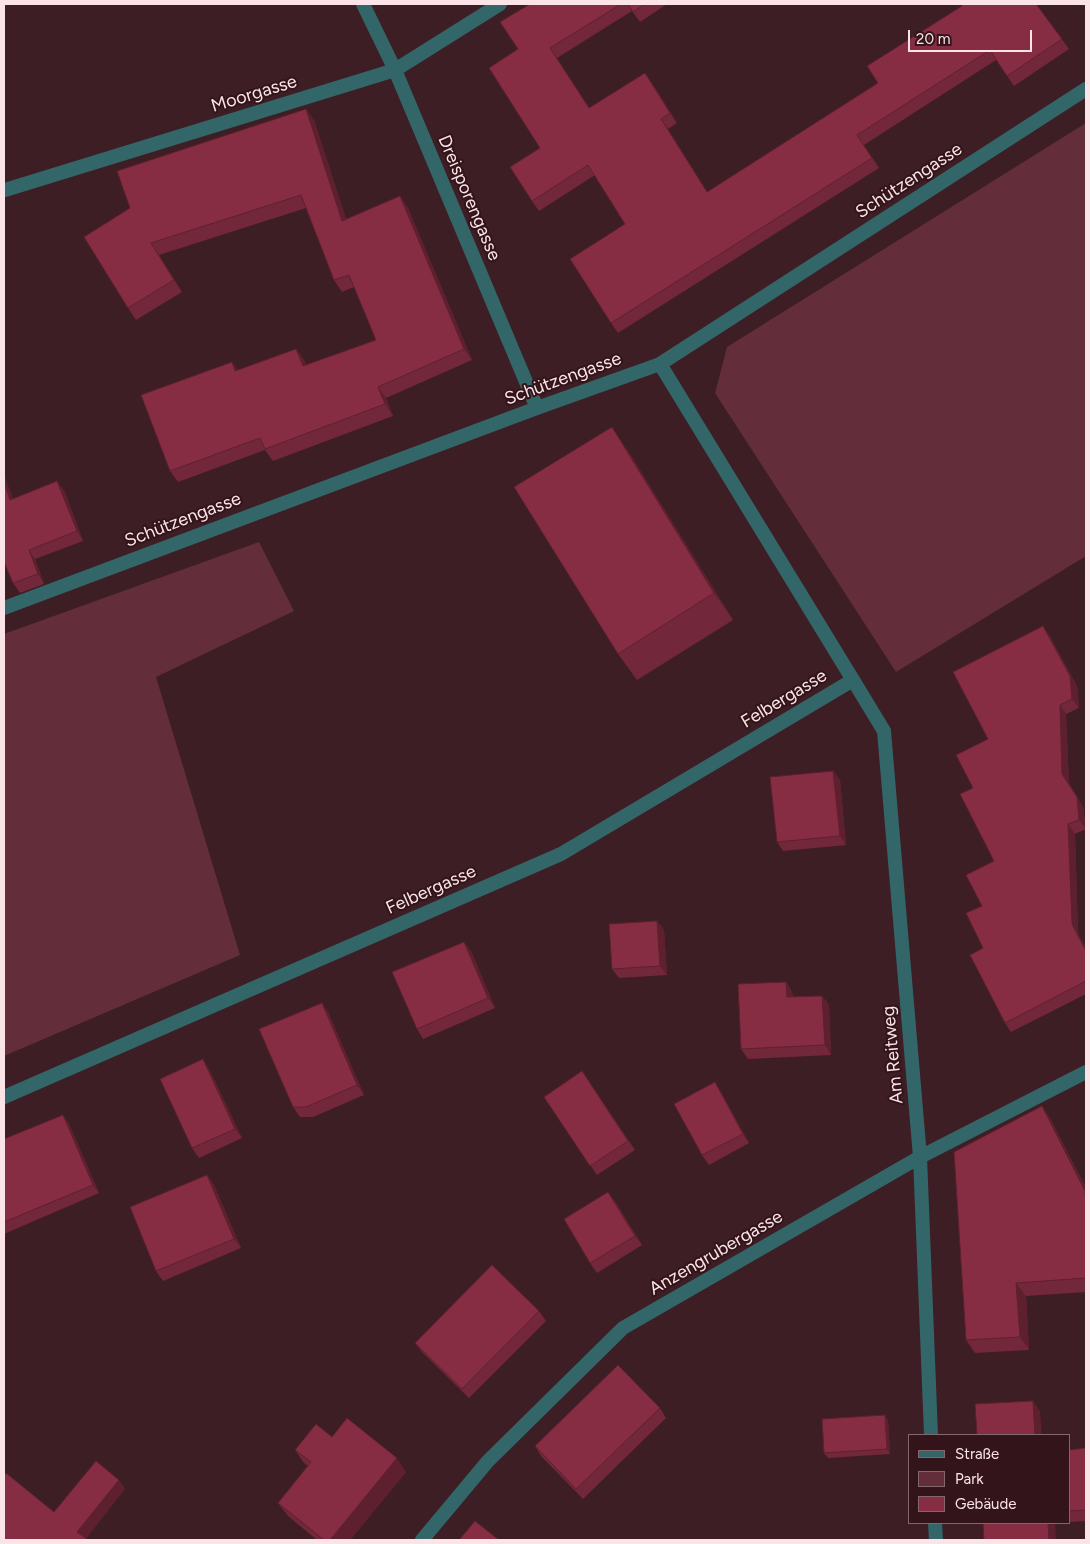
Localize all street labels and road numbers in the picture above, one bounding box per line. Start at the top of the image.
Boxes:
street label: Moorgasse [209,71,299,117]
street label: Dreisporengasse [433,132,505,264]
street label: Schützengasse [852,139,966,223]
street label: Schützengasse [502,348,624,410]
street label: Schützengasse [122,488,244,552]
street label: Felbergasse [737,665,831,733]
street label: Felbergasse [383,861,479,919]
street label: Am Reitweg [878,1005,908,1105]
street label: Anzengrubergasse [645,1206,787,1300]

